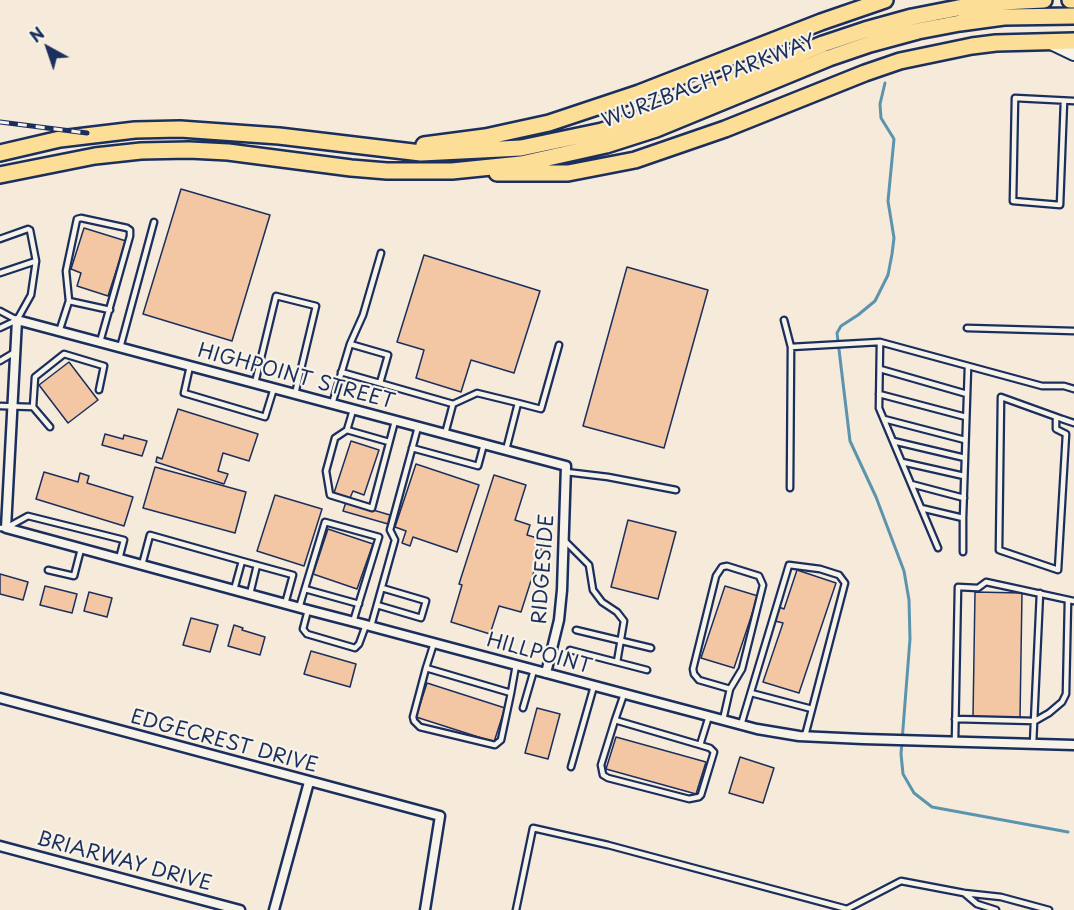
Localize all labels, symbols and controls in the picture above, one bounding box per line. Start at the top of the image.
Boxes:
north arrow [18,18,78,78]
text: N [24,21,49,47]
street label: WURZBACH PARKWAY [599,30,819,134]
street label: HIGHPOINT STREET [195,339,397,415]
street label: RIDGESIDE [528,513,560,625]
street label: HILLPOINT [484,628,594,680]
street label: EDGECREST DRIVE [128,705,320,779]
street label: BRIARWAY DRIVE [34,827,214,897]

